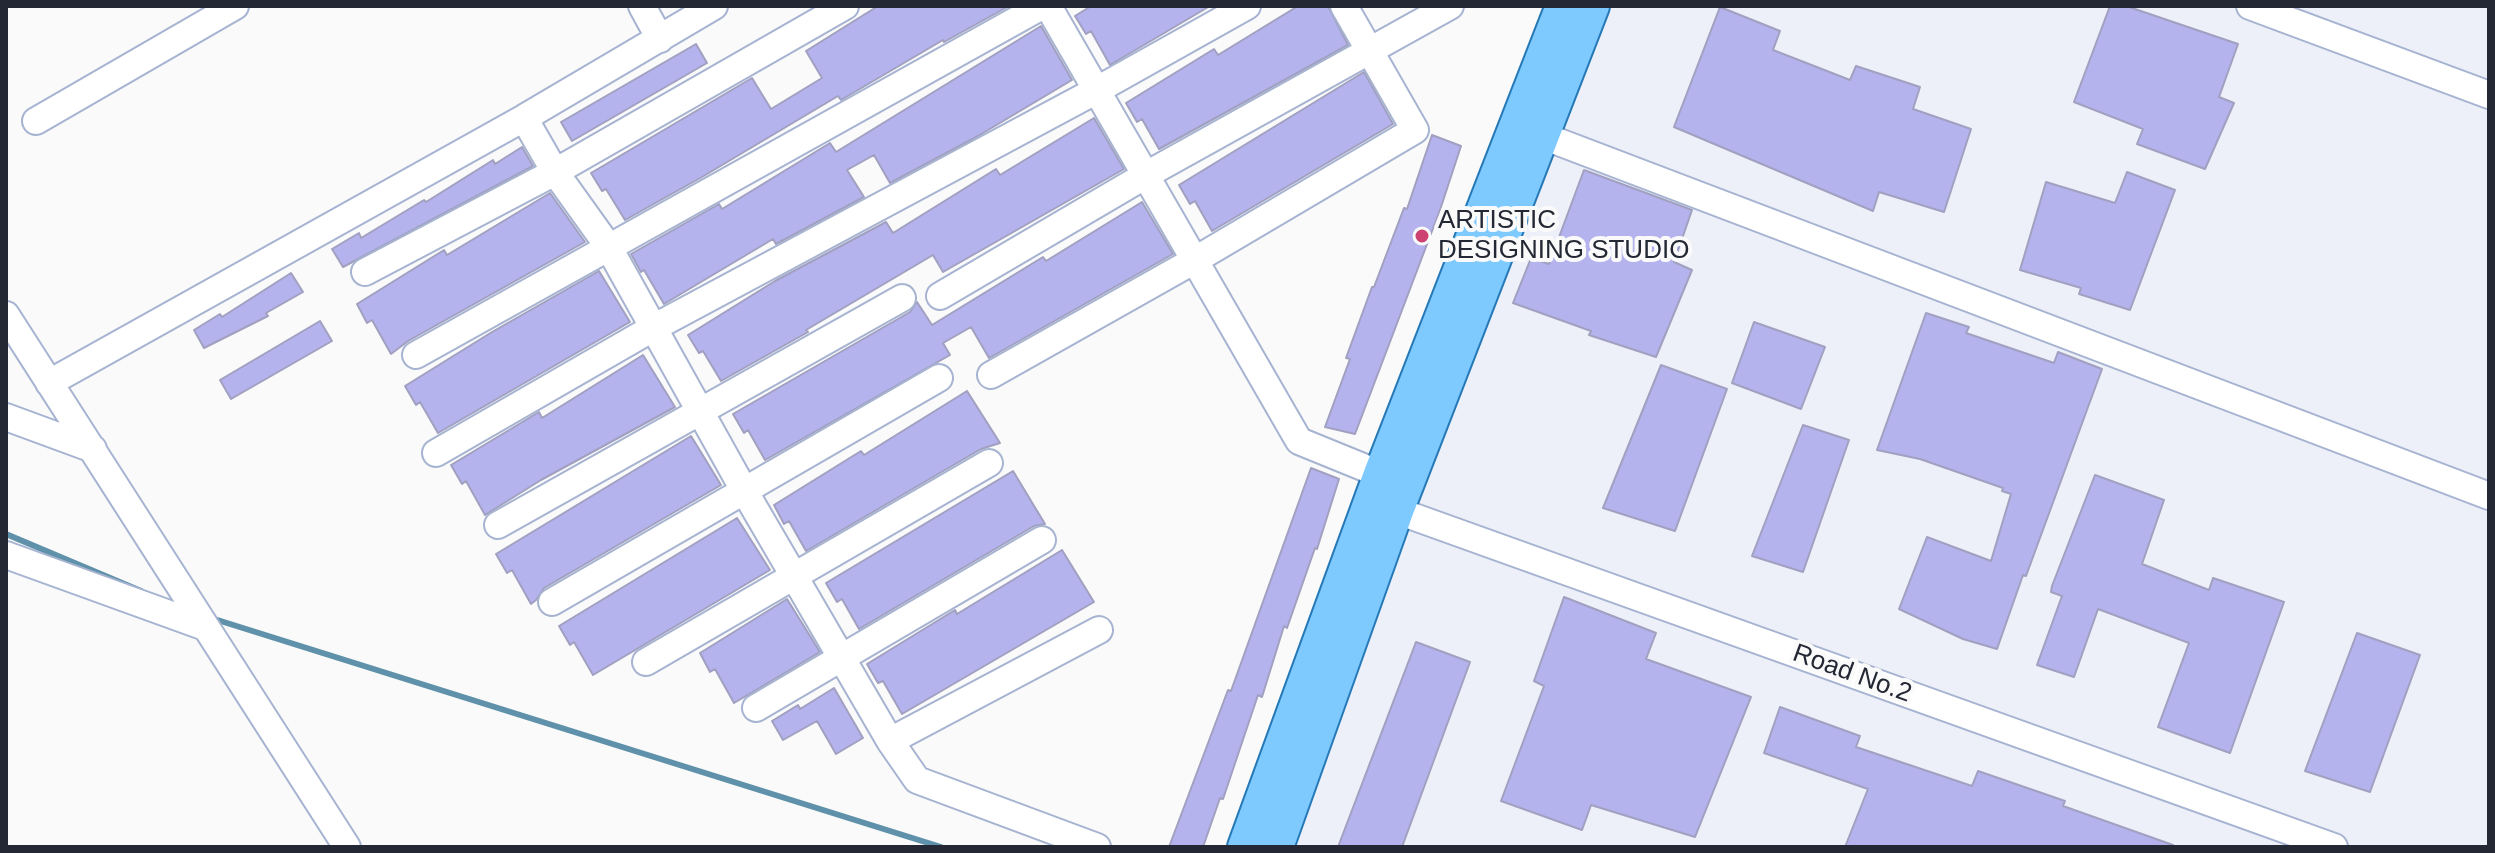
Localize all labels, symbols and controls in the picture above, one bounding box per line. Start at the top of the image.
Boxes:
place label: ARTISTIC DESIGNING STUDIO [1438,205,1689,266]
marker: ARTISTIC DESIGNING STUDIO [1413,227,1431,245]
street label: Road No.2 [1788,638,1916,710]

